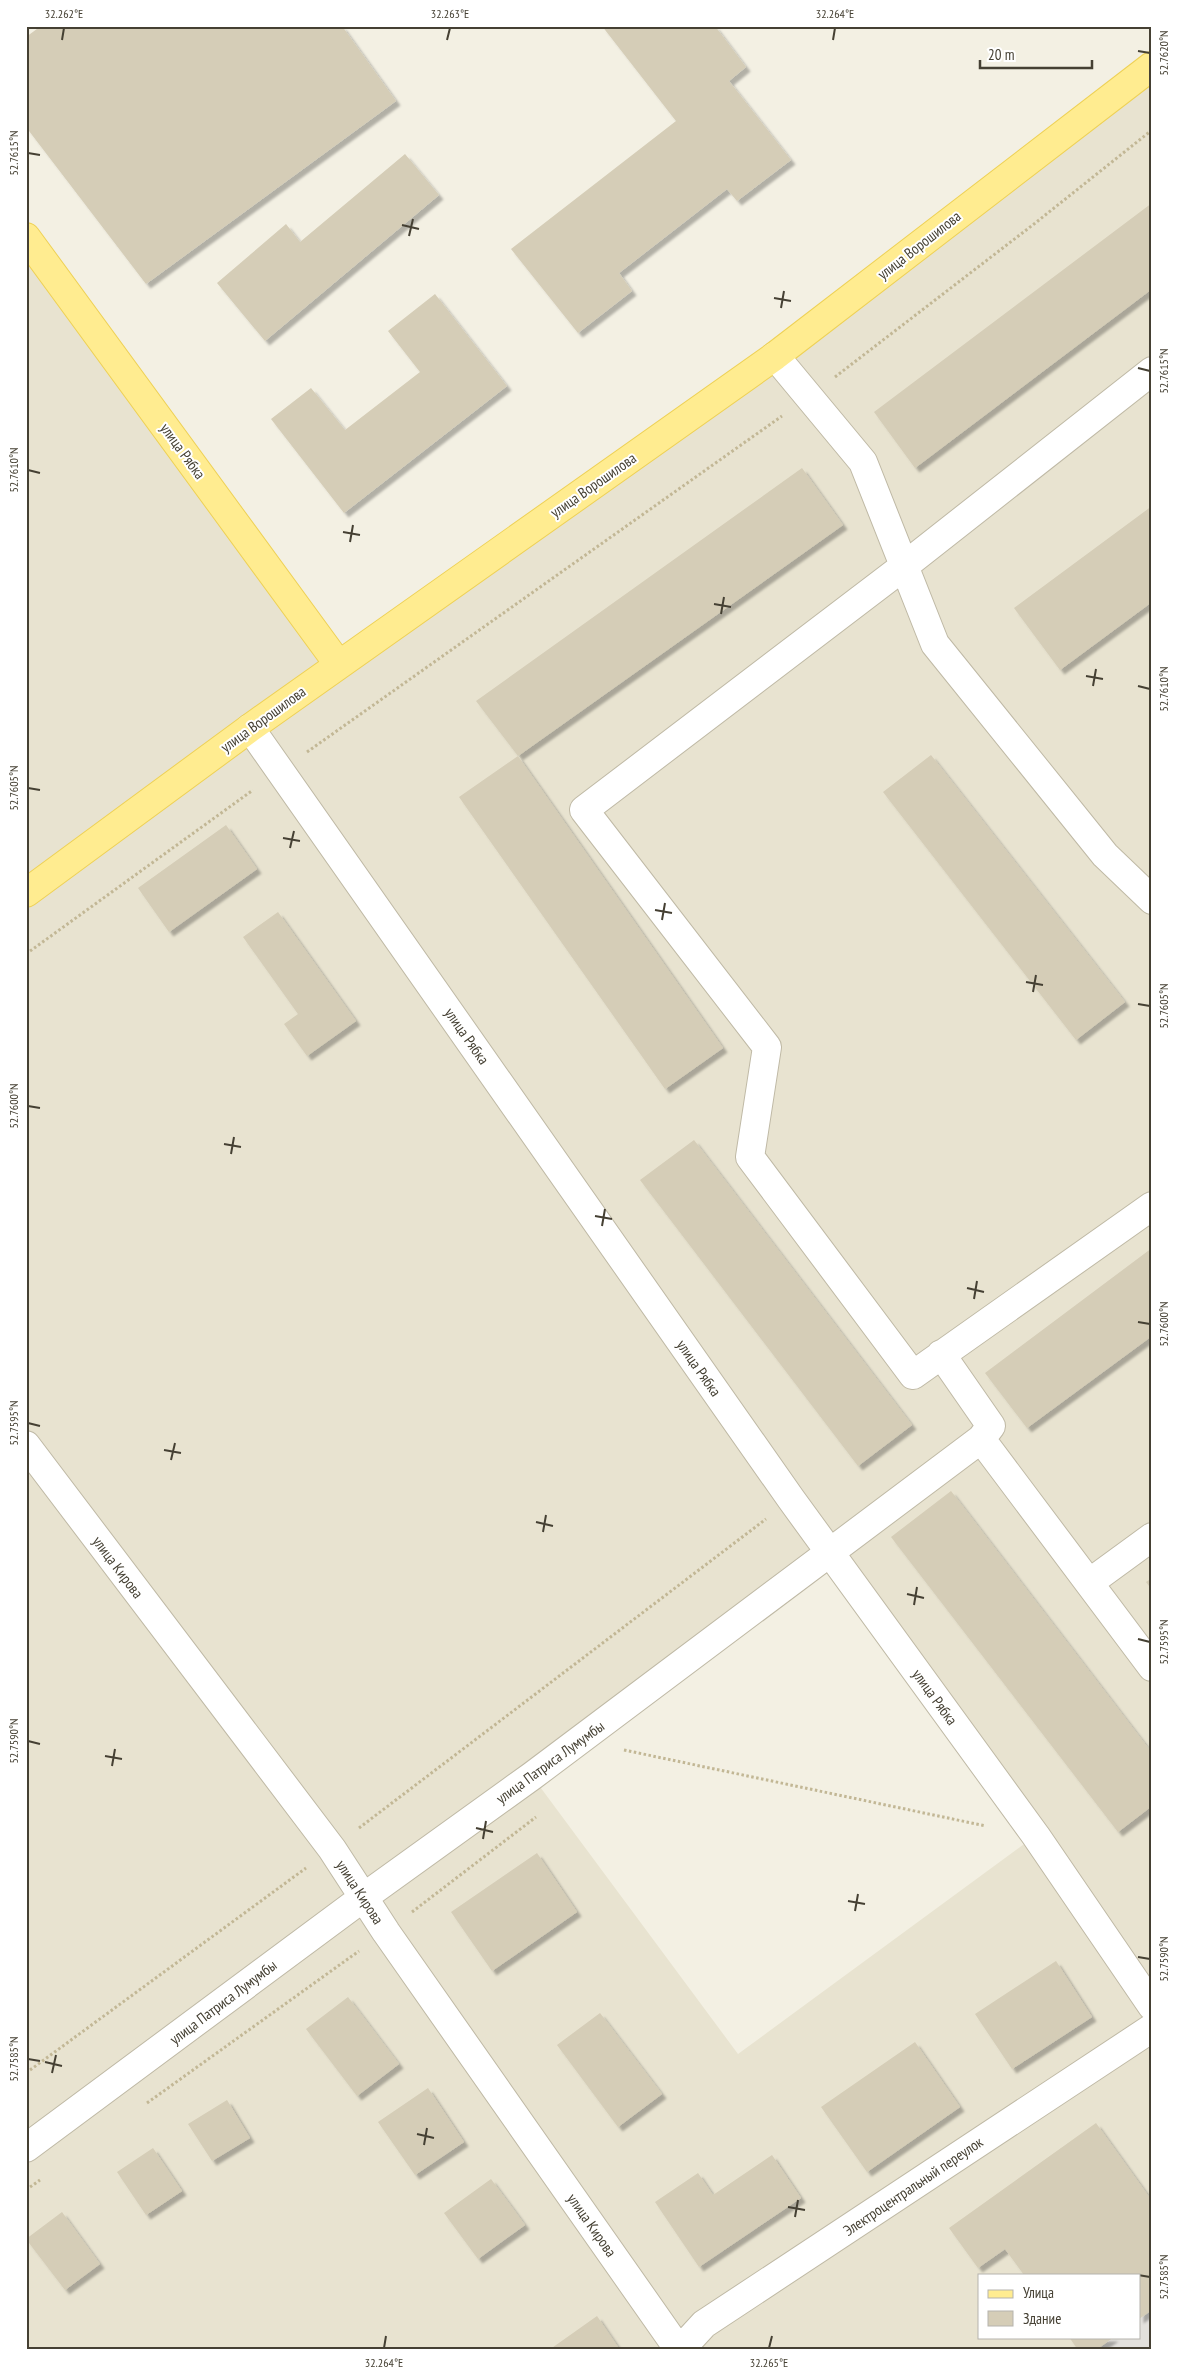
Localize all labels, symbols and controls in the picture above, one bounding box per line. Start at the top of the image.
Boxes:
text: 32.262°E [45,6,83,21]
text: 32.263°E [431,6,469,21]
text: 32.264°E [816,6,854,21]
text: 52.7620°N [1156,30,1171,76]
scale bar [980,38,1093,70]
text: 20 m [988,45,1014,64]
text: 52.7615°N [6,130,21,176]
street label: улица Ворошилова [874,207,964,283]
text: 52.7615°N [1156,348,1171,394]
street label: улица Рябка [156,419,210,483]
text: 52.7610°N [6,447,21,493]
street label: улица Ворошилова [546,448,640,522]
text: 52.7610°N [1156,666,1171,712]
street label: улица Ворошилова [217,682,309,756]
text: 52.7605°N [6,765,21,811]
text: 52.7605°N [1156,983,1171,1029]
street label: улица Рябка [441,1004,493,1068]
text: 52.7600°N [6,1083,21,1129]
text: 52.7600°N [1156,1301,1171,1347]
street label: улица Рябка [673,1336,725,1400]
text: 52.7595°N [6,1400,21,1446]
street label: улица Кирова [88,1532,148,1602]
text: 52.7595°N [1156,1619,1171,1665]
street label: улица Рябка [908,1665,962,1729]
street label: улица Патриса Лумумбы [492,1716,608,1808]
text: 52.7590°N [6,1718,21,1764]
street label: улица Кирова [332,1856,388,1928]
text: 52.7590°N [1156,1936,1171,1982]
street label: улица Патриса Лумумбы [166,1956,280,2048]
text: 52.7585°N [6,2036,21,2082]
street label: Электроцентральный переулок [840,2132,987,2240]
street label: улица Кирова [563,2190,621,2260]
text: 52.7585°N [1156,2254,1171,2300]
legend [978,2274,1140,2338]
text: Улица [1023,2283,1054,2302]
text: Здание [1023,2309,1061,2328]
text: 32.264°E [365,2355,403,2370]
text: 32.265°E [750,2355,788,2370]

